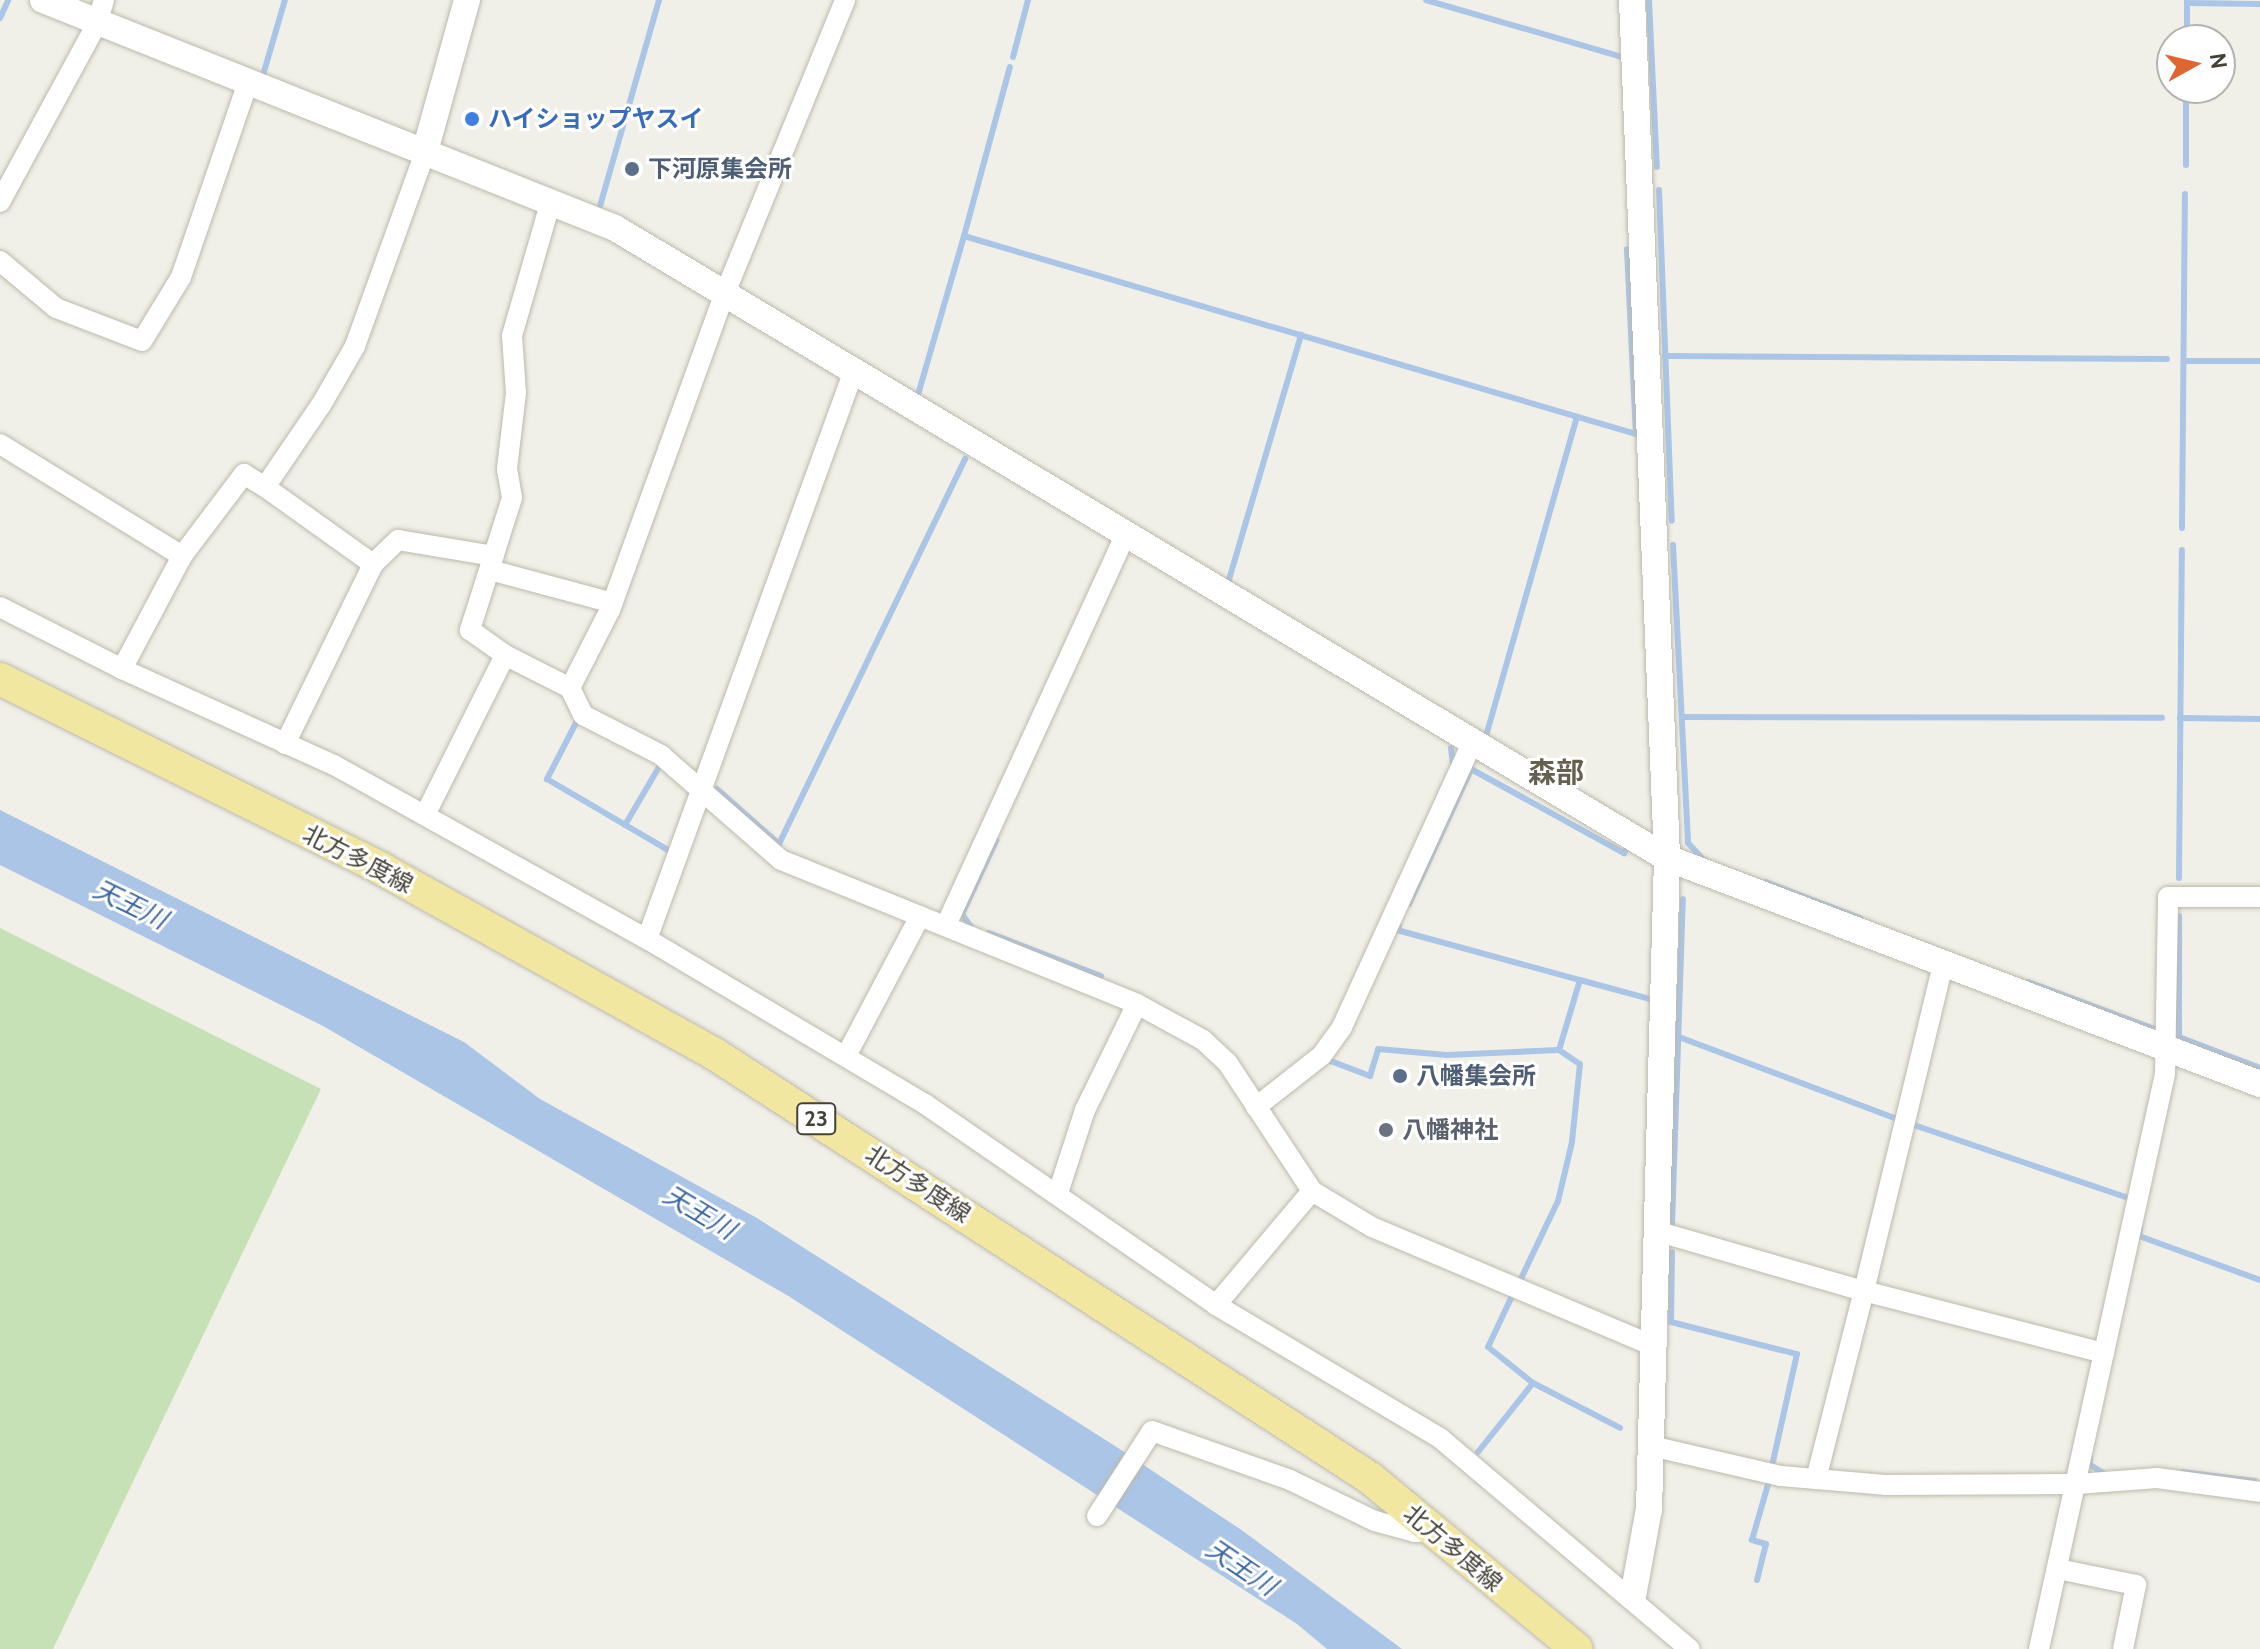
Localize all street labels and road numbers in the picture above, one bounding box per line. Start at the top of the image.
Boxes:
street label: 北方多度線 [298,819,418,899]
road number: 23 [796,1101,836,1137]
street label: 北方多度線 [860,1139,976,1229]
street label: 北方多度線 [1398,1498,1508,1598]

